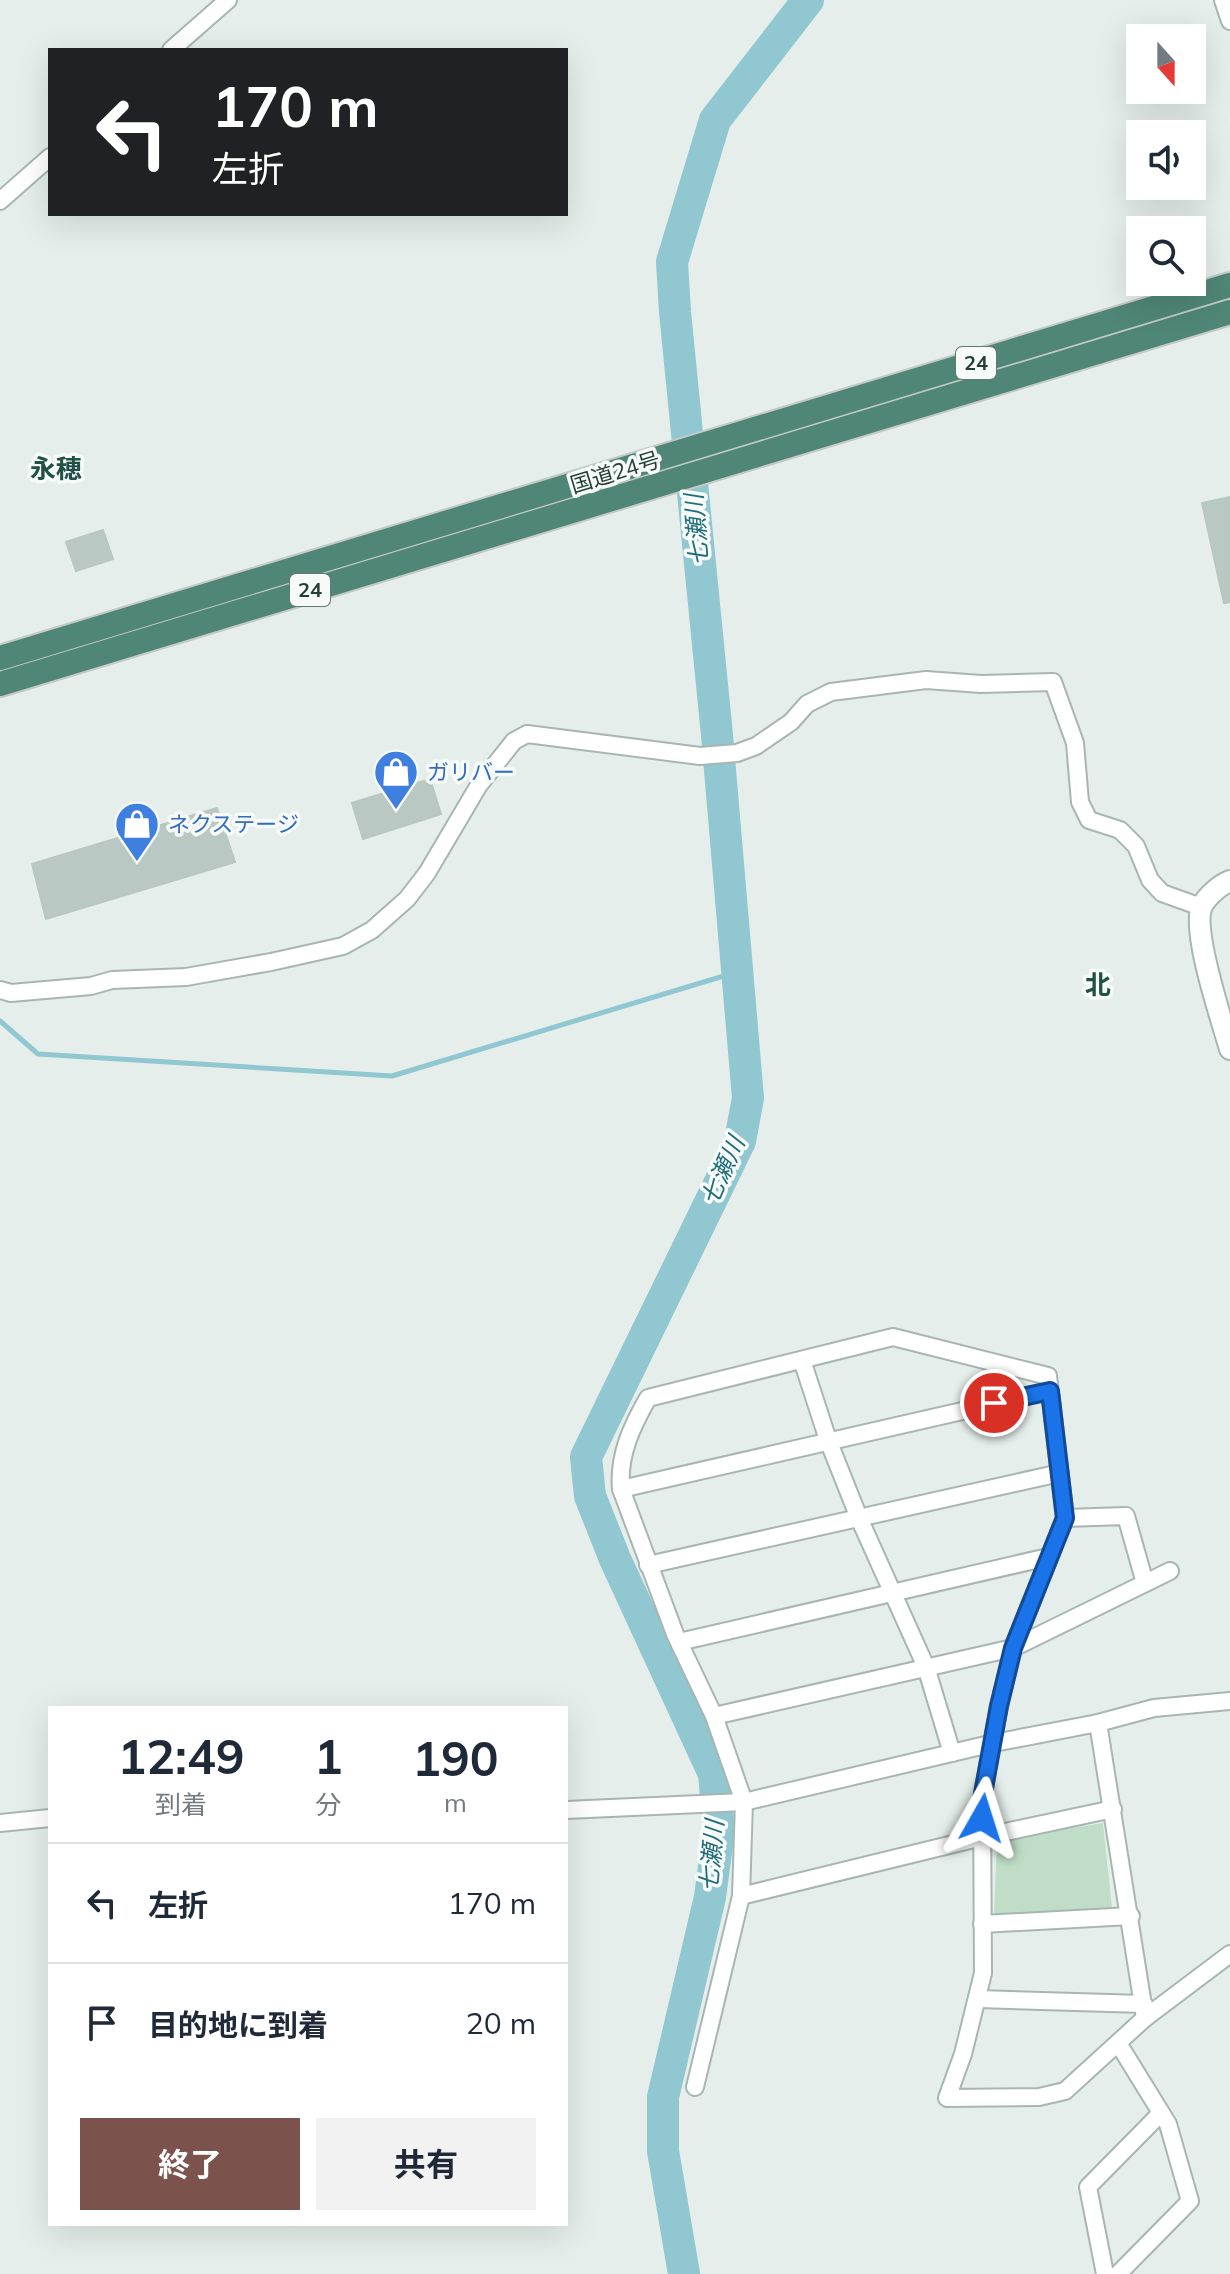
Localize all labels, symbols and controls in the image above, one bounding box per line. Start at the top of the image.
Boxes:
north arrow [1126,24,1206,104]
map controls [1126,24,1206,296]
text: 170 m [212,71,379,141]
icon: left [80,80,184,184]
button: sound [1126,120,1206,200]
text: 左折 [212,146,284,191]
button: search [1126,216,1206,296]
road number: 24 [956,347,996,379]
street label: 国道24号 [567,445,663,499]
district label: 永穂 [30,452,82,485]
water label: 七瀬川 [678,490,714,567]
road number: 24 [290,574,330,606]
shop icon: ガリバー [372,748,420,811]
place label: ガリバー [427,758,515,786]
shop icon: ネクステージ [113,800,161,863]
place label: ネクステージ [168,810,299,838]
district label: 北 [1085,968,1111,1001]
water label: 七瀬川 [694,1129,752,1210]
pin [960,1369,1028,1437]
icon: arrive [972,1381,1016,1425]
text: 12:49 [117,1726,245,1786]
text: 1 [314,1726,343,1786]
text: 190 [412,1728,499,1788]
position arrow [940,1776,1024,1860]
text: m [444,1786,467,1819]
text: 到着 [155,1788,207,1821]
text: 分 [315,1788,341,1821]
water label: 七瀬川 [693,1816,729,1893]
icon: left [80,1881,124,1925]
text: 170 m [448,1884,536,1922]
text: 左折 [148,1886,208,1924]
icon: arrive [80,2001,124,2045]
text: 20 m [466,2004,536,2042]
text: 目的地に到着 [148,2006,328,2044]
button: 終了 [80,2118,300,2210]
button: 共有 [316,2118,536,2210]

